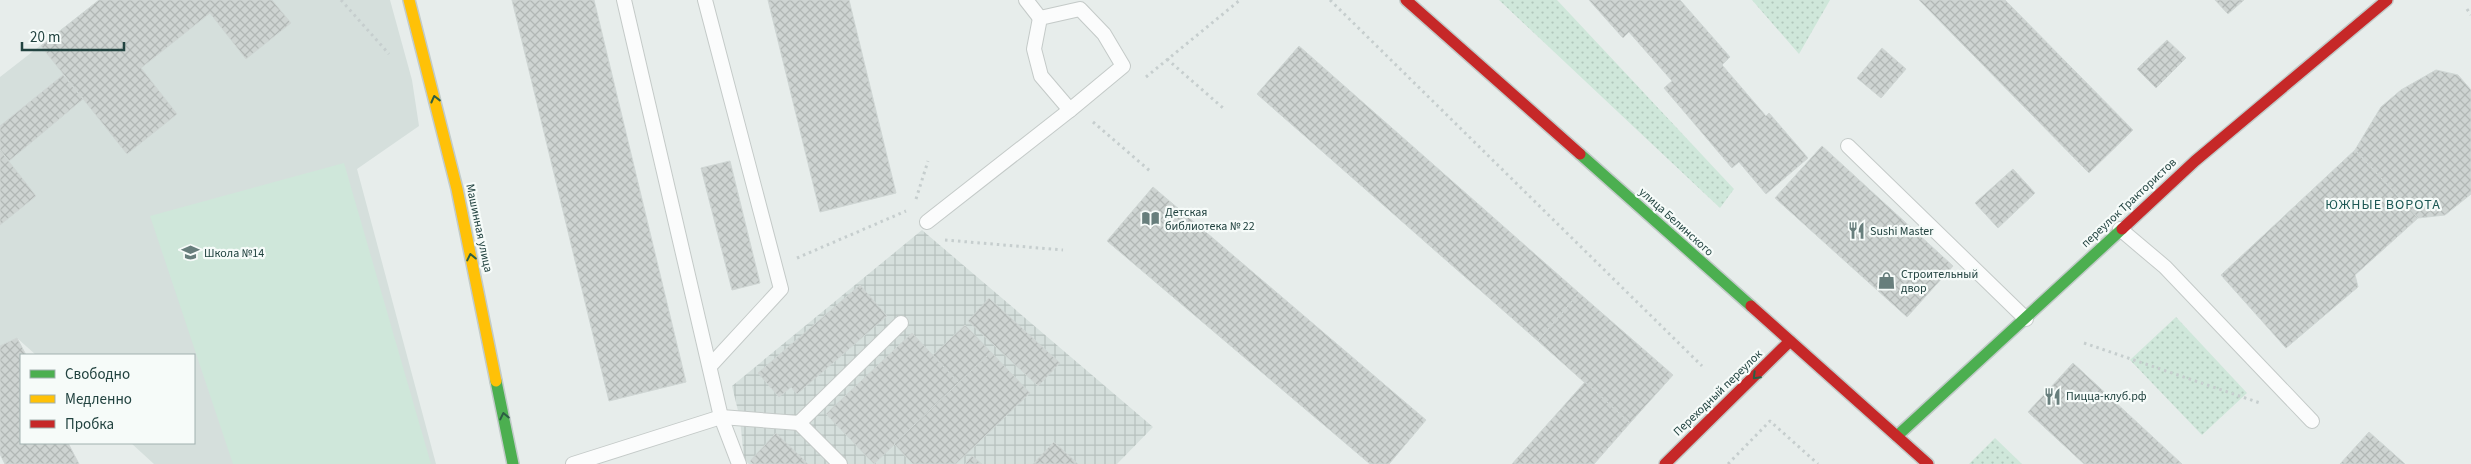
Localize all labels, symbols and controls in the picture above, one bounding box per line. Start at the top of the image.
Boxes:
scale bar [22,20,125,52]
text: 20 m [30,27,60,48]
one-way arrow [430,94,441,103]
street label: переулок Трактористов [2078,154,2180,252]
street label: Машинная улица [461,182,497,274]
street label: улица Белинского [1635,184,1717,260]
district label: ЮЖНЫЕ ВОРОТА [2325,195,2441,215]
place label: Детская библиотека № 22 [1165,204,1255,235]
library icon: Детская библиотека № 22 [1141,209,1161,229]
restaurant icon: Sushi Master [1846,221,1866,241]
place label: Sushi Master [1870,223,1934,240]
school or university icon: Школа №14 [180,243,200,263]
place label: Школа №14 [204,245,264,262]
one-way arrow [466,253,477,261]
place label: Строительный двор [1901,266,1978,297]
shop icon: Строительный двор [1877,271,1897,291]
street label: Переходный переулок [1670,346,1766,440]
legend [20,354,195,444]
text: Свободно [65,364,130,385]
one-way arrow [1753,370,1762,379]
restaurant icon: Пицца-клуб.рф [2042,386,2062,406]
place label: Пицца-клуб.рф [2066,388,2147,405]
text: Медленно [65,389,132,410]
one-way arrow [499,412,509,421]
text: Пробка [65,414,114,435]

